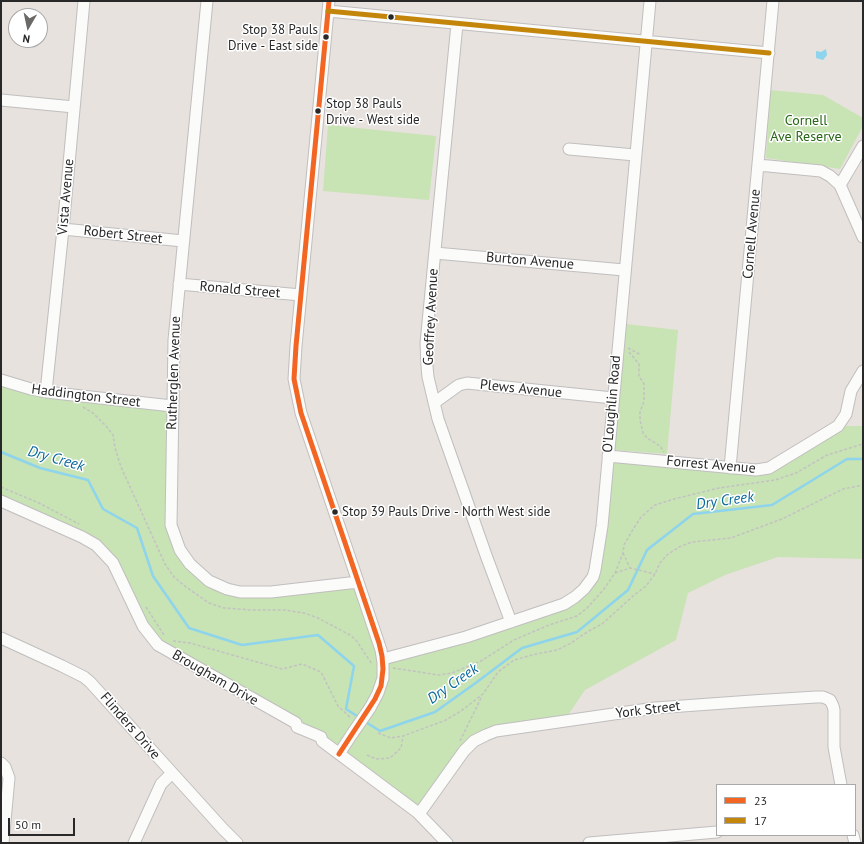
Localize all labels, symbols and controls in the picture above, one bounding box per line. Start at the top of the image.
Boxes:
north arrow [8,8,48,48]
unlabelled marker [386,12,396,22]
place label: Stop 38 Pauls Drive - East side [228,22,318,53]
text: N [22,31,31,46]
marker: Stop 38 Pauls Drive - East side [321,32,331,42]
place label: Stop 38 Pauls Drive - West side [326,96,419,127]
marker: Stop 38 Pauls Drive - West side [313,106,323,116]
park label: Cornell Ave Reserve [770,113,842,146]
street label: Vista Avenue [54,158,78,236]
street label: Cornell Avenue [740,188,764,280]
street label: Robert Street [83,223,163,247]
street label: Burton Avenue [485,249,575,273]
street label: Geoffrey Avenue [420,268,442,366]
street label: Ronald Street [199,278,281,302]
street label: Rutherglen Avenue [164,316,184,430]
street label: O'Loughlin Road [599,355,625,453]
street label: Plews Avenue [479,376,563,402]
street label: Haddington Street [31,381,141,411]
water label: Dry Creek [26,442,86,476]
street label: Forrest Avenue [666,453,756,477]
water label: Dry Creek [695,488,755,514]
place label: Stop 39 Pauls Drive - North West side [342,504,550,520]
marker: Stop 39 Pauls Drive - North West side [330,507,340,517]
street label: Brougham Drive [169,647,261,709]
water label: Dry Creek [424,660,482,708]
street label: Flinders Drive [96,689,164,763]
street label: York Street [615,698,681,722]
legend [716,784,856,836]
text: 23 [754,793,767,808]
scale bar [10,810,77,836]
text: 17 [754,813,767,828]
text: 50 m [15,817,41,832]

